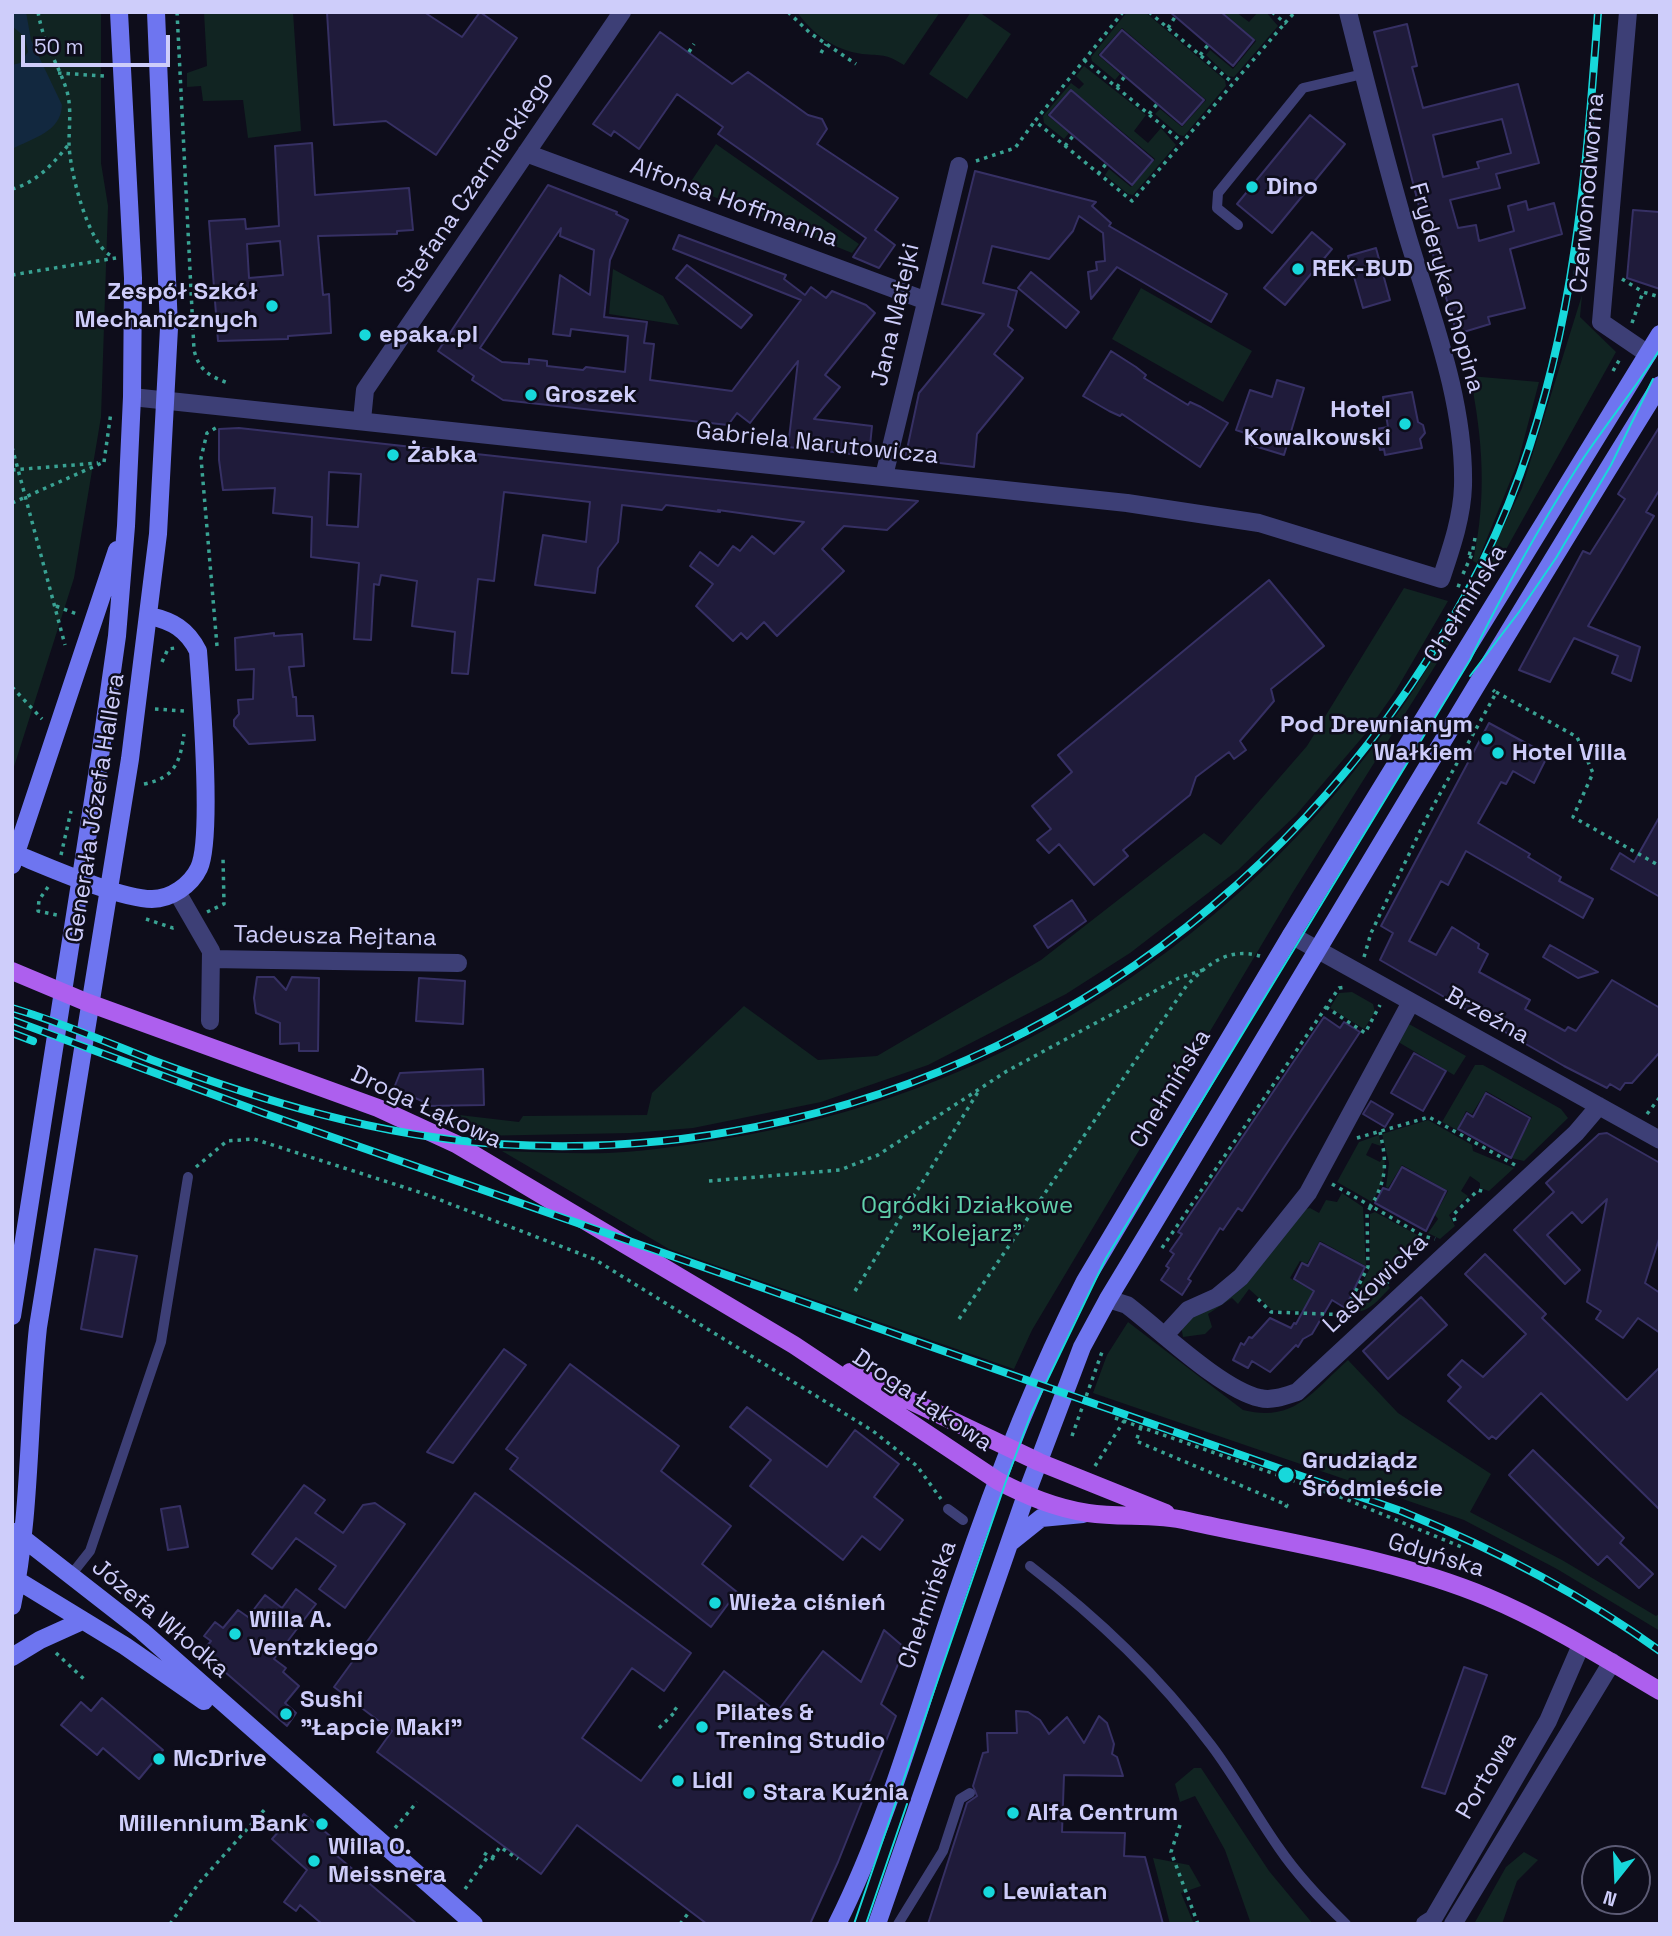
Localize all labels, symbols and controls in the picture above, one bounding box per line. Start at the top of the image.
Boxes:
scale bar [24,21,173,65]
text: 50 m [34,33,84,60]
street label: Stefana Czarnieckiego [391,67,561,299]
street label: Czerwonodworna [1565,92,1611,294]
street label: Alfonsa Hoffmanna [626,152,842,254]
place label: Dino [1266,173,1318,201]
marker: Dino [1244,179,1260,195]
street label: Fryderyka Chopina [1402,179,1490,397]
street label: Jana Matejki [866,241,926,389]
place label: REK-BUD [1312,255,1413,283]
marker: REK-BUD [1290,261,1306,277]
place label: Zespół Szkół Mechanicznych [75,278,258,334]
marker: Zespół Szkół Mechanicznych [264,298,280,314]
place label: epaka.pl [379,321,478,349]
marker: epaka.pl [357,327,373,343]
place label: Groszek [545,381,637,409]
marker: Groszek [523,387,539,403]
place label: Hotel Kowalkowski [1244,396,1391,452]
marker: Hotel Kowalkowski [1397,416,1413,432]
street label: Gabriela Narutowicza [694,417,940,471]
place label: Żabka [407,441,477,469]
marker: Żabka [385,447,401,463]
street label: Chełmińska [1418,540,1514,668]
street label: Generała Józefa Hallera [60,671,132,945]
place label: Pod Drewnianym Wałkiem [1280,711,1473,767]
marker: Pod Drewnianym Wałkiem [1479,731,1495,747]
place label: Hotel Villa [1512,739,1627,767]
marker: Hotel Villa [1490,745,1506,761]
street label: Tadeusza Rejtana [233,921,437,953]
street label: Brzeźna [1440,981,1534,1051]
street label: Chełmińska [1124,1024,1218,1154]
street label: Droga Łąkowa [346,1061,506,1155]
park label: Ogródki Działkowe "Kolejarz" [861,1192,1073,1248]
street label: Laskowicka [1318,1228,1434,1340]
street label: Droga Łąkowa [847,1344,997,1458]
place label: Grudziądz Śródmieście [1302,1447,1443,1503]
marker: Grudziądz Śródmieście [1276,1465,1296,1485]
street label: Gdyńska [1384,1528,1488,1584]
street label: Chełmińska [893,1537,963,1673]
street label: Józefa Włodka [85,1553,235,1685]
place label: Wieża ciśnień [729,1589,886,1617]
marker: Wieża ciśnień [707,1595,723,1611]
place label: Willa A. Ventzkiego [249,1606,379,1662]
marker: Willa A. Ventzkiego [227,1626,243,1642]
place label: Sushi "Łapcie Maki" [300,1686,463,1742]
place label: Pilates & Trening Studio [716,1699,885,1755]
marker: Sushi "Łapcie Maki" [278,1706,294,1722]
marker: Pilates & Trening Studio [694,1719,710,1735]
street label: Portowa [1451,1727,1523,1825]
place label: McDrive [173,1745,267,1773]
marker: McDrive [151,1751,167,1767]
place label: Lidl [692,1767,733,1795]
marker: Lidl [670,1773,686,1789]
place label: Stara Kuźnia [763,1779,909,1807]
marker: Stara Kuźnia [741,1785,757,1801]
place label: Alfa Centrum [1027,1799,1178,1827]
marker: Alfa Centrum [1005,1805,1021,1821]
place label: Millennium Bank [118,1810,308,1838]
marker: Millennium Bank [314,1816,330,1832]
place label: Willa O. Meissnera [328,1833,446,1889]
north arrow [1581,1845,1651,1915]
marker: Willa O. Meissnera [306,1853,322,1869]
place label: Lewiatan [1003,1878,1108,1906]
marker: Lewiatan [981,1884,997,1900]
text: N [1600,1885,1620,1912]

